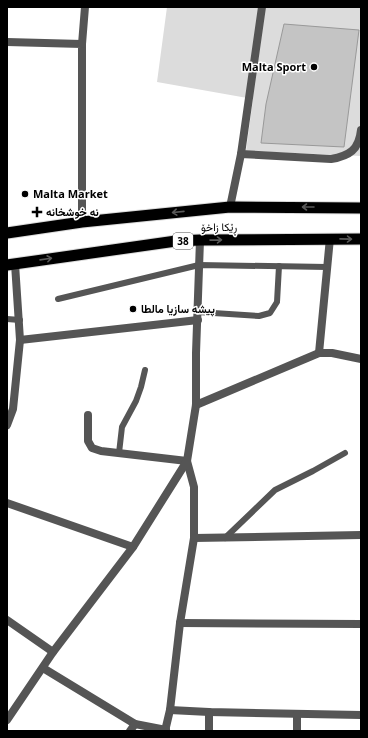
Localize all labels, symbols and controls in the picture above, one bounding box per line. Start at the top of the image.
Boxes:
place label: Malta Sport [242,59,306,74]
marker: Malta Sport [309,62,319,72]
place label: Malta Market [33,186,108,201]
marker: Malta Market [20,189,30,199]
one-way arrow [302,203,315,211]
place label: نه خوشخانه [46,204,99,219]
marker: نه خوشخانه [31,206,43,218]
one-way arrow [172,209,185,216]
street label: ڕێکا زاخۆ [201,219,238,236]
road number: 38 [173,233,193,249]
one-way arrow [339,235,352,243]
one-way arrow [209,236,222,244]
one-way arrow [39,255,52,263]
place label: پيشه سازيا مالطا [141,301,215,317]
marker: پيشه سازيا مالطا [128,304,138,314]

